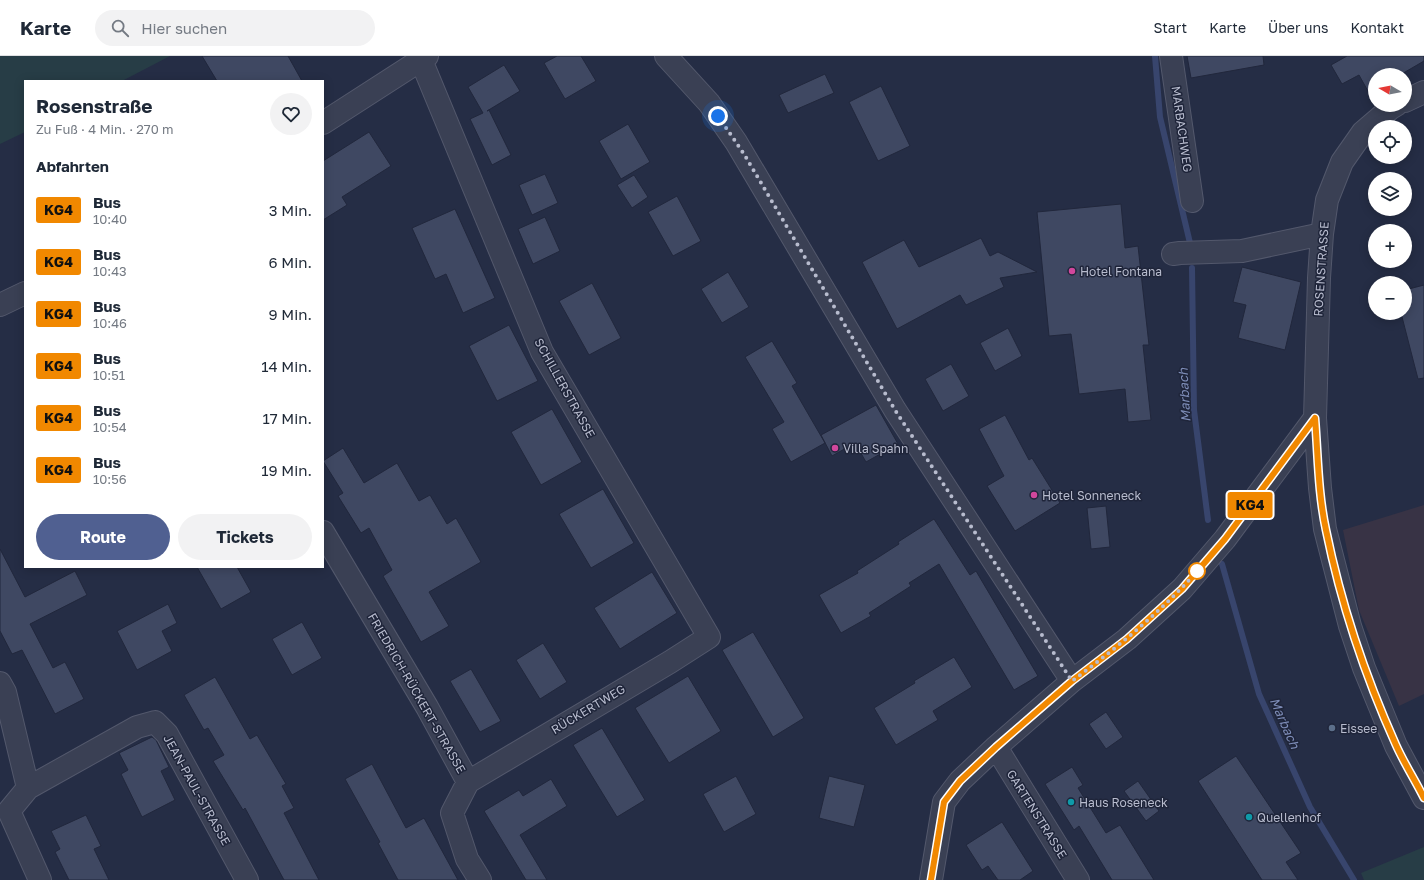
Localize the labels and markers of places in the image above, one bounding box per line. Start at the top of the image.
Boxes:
place label: Hotel Fontana [1080,264,1162,279]
marker: Hotel Fontana [1067,266,1077,276]
place label: Villa Spahn [843,441,908,456]
marker: Villa Spahn [830,443,840,453]
place label: Hotel Sonneneck [1042,488,1141,503]
marker: Hotel Sonneneck [1029,490,1039,500]
unlabelled marker [1188,562,1206,580]
place label: Eissee [1340,721,1377,736]
marker: Eissee [1327,723,1337,733]
place label: Haus Roseneck [1079,795,1168,810]
marker: Haus Roseneck [1066,797,1076,807]
place label: Quellenhof [1257,810,1321,825]
marker: Quellenhof [1244,812,1254,822]

